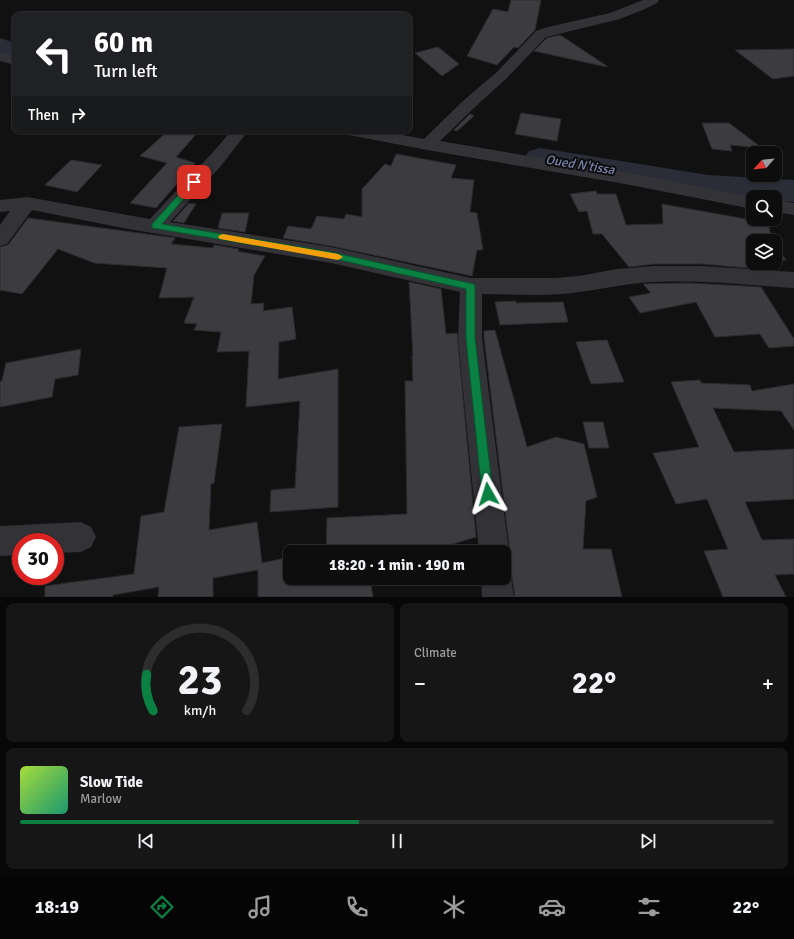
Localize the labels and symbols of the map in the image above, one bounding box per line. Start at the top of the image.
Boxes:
north arrow [746,146,782,182]
water label: Oued N'tissa [544,152,616,178]
pin [177,165,211,199]
position arrow [467,473,509,515]
speed limit sign: 30 [12,533,64,585]

